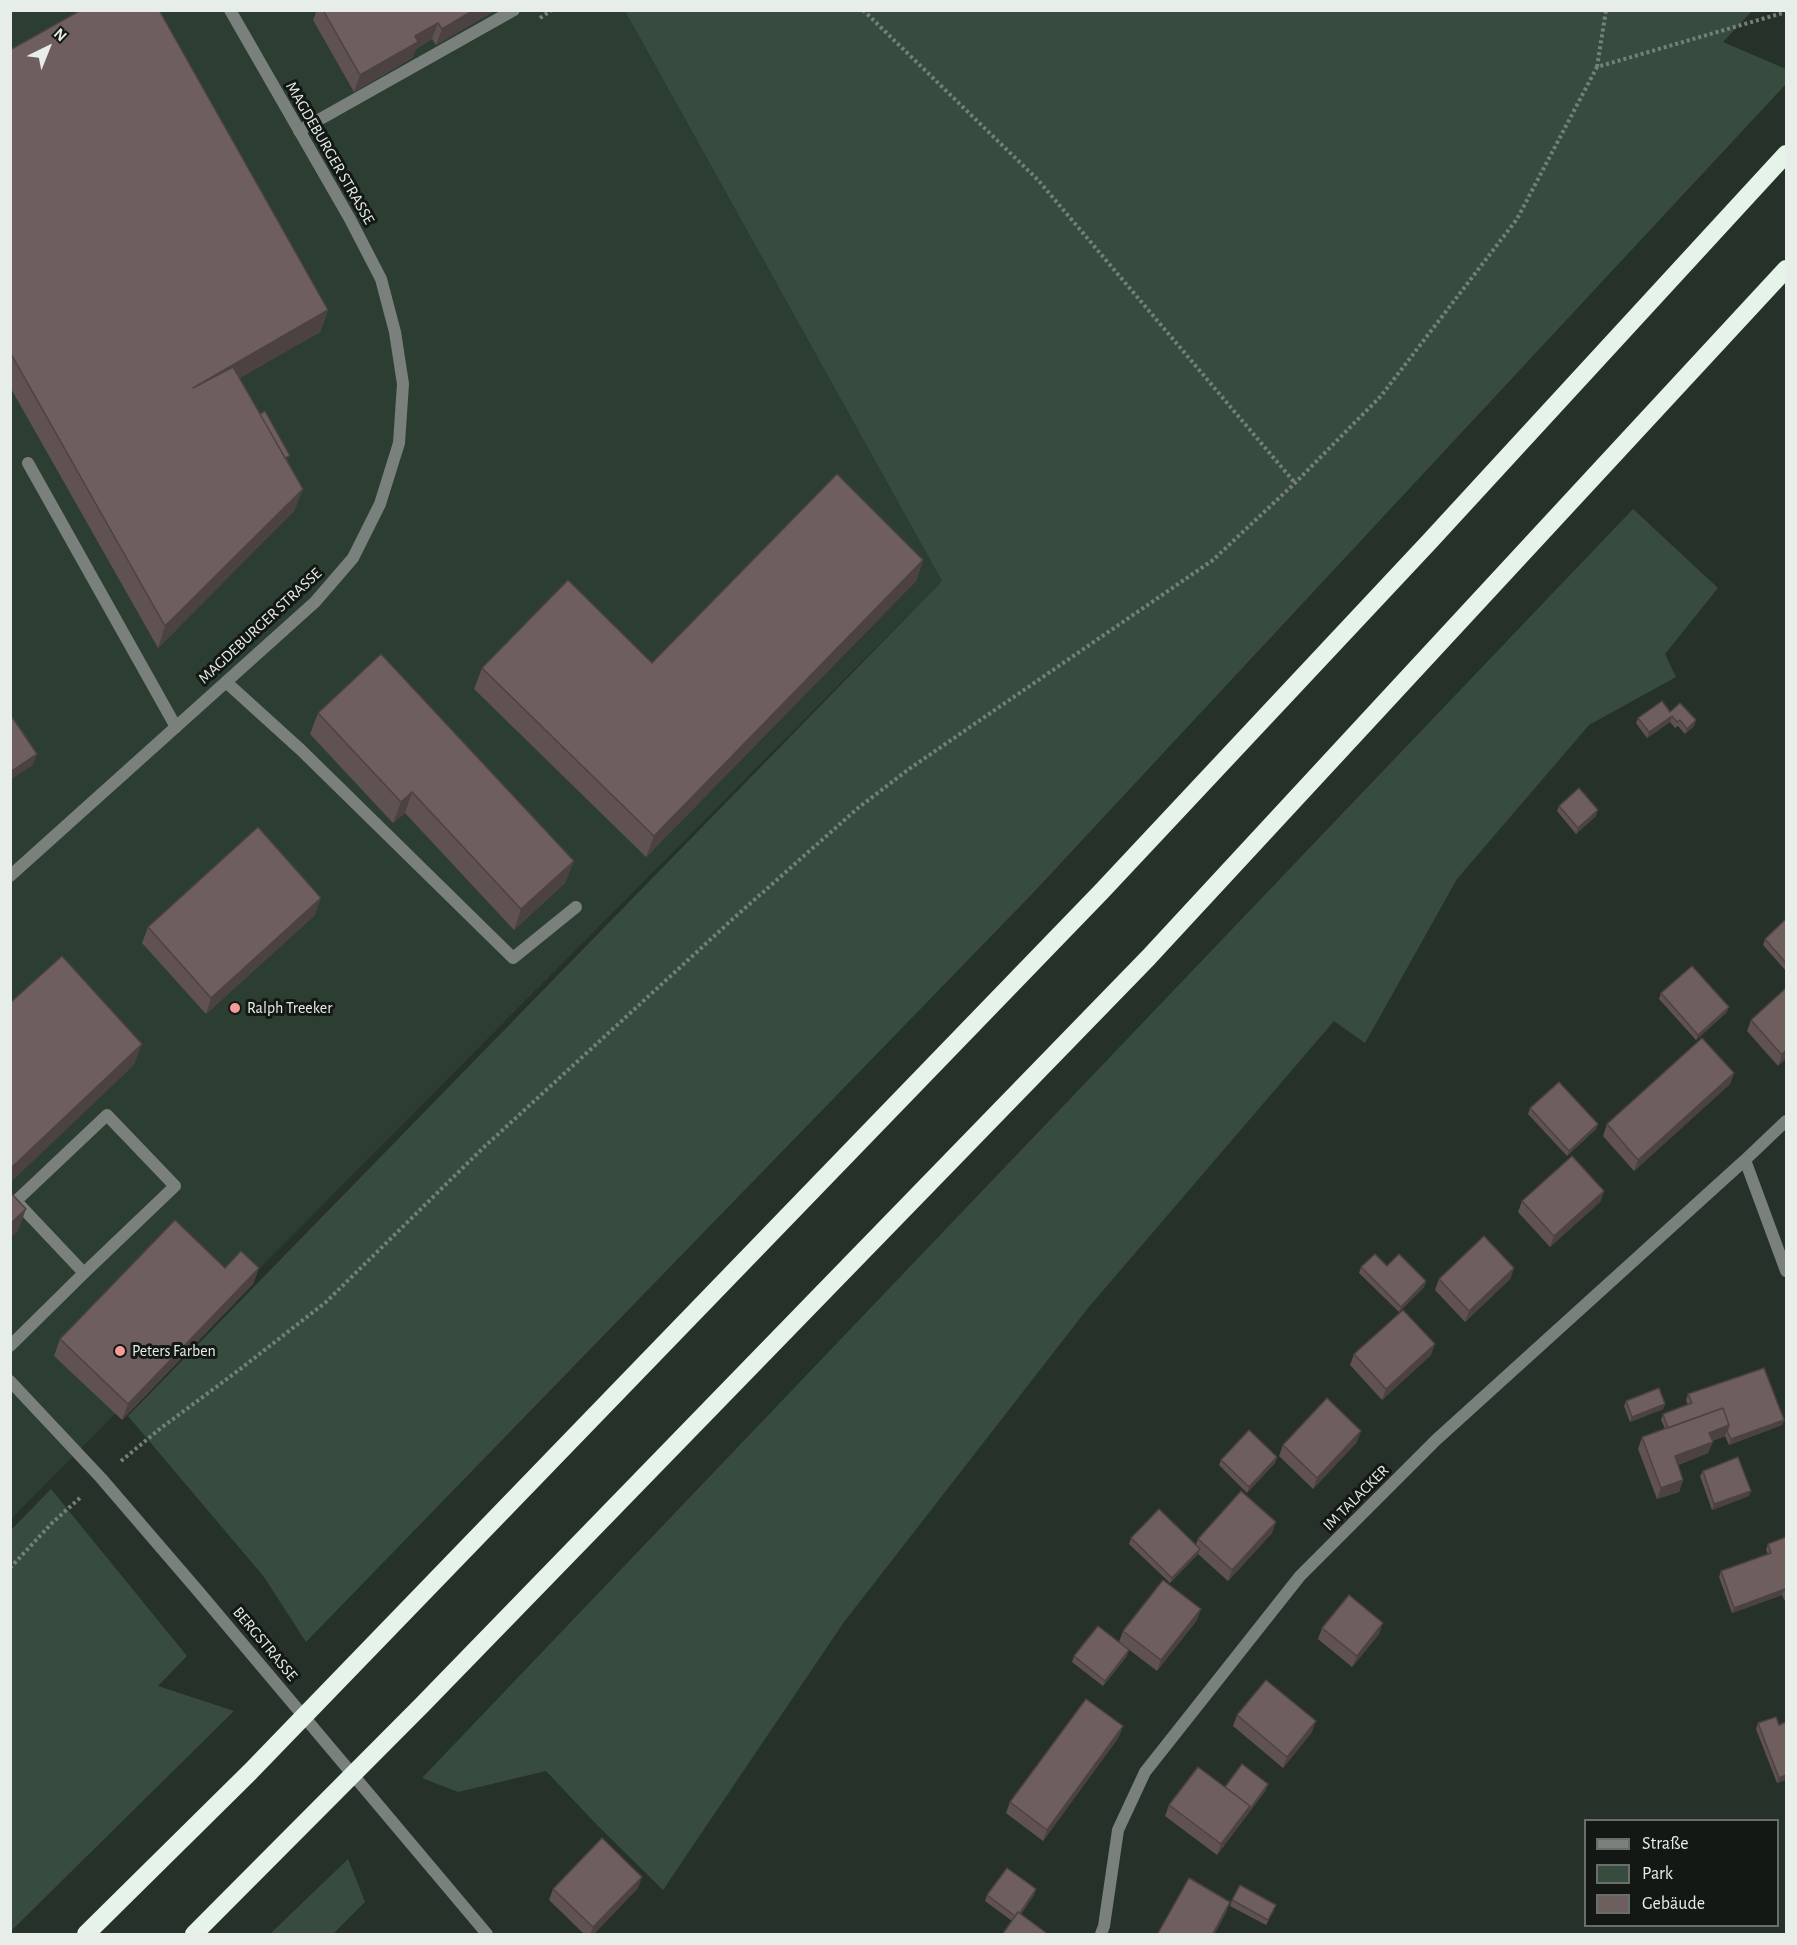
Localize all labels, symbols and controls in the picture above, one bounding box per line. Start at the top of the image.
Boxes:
north arrow [18,18,78,78]
text: N [51,25,70,44]
street label: MAGDEBURGER STRASSE [281,78,379,228]
street label: MAGDEBURGER STRASSE [194,564,326,688]
place label: Ralph Treeker [247,998,332,1018]
marker: Ralph Treeker [228,1001,242,1015]
place label: Peters Farben [132,1341,216,1361]
marker: Peters Farben [113,1344,127,1358]
street label: IM TALACKER [1319,1461,1393,1535]
street label: BERGSTRASSE [228,1603,302,1685]
legend [1584,1819,1779,1927]
text: Straße [1642,1835,1688,1853]
text: Park [1642,1865,1673,1883]
text: Gebäude [1642,1895,1705,1913]

